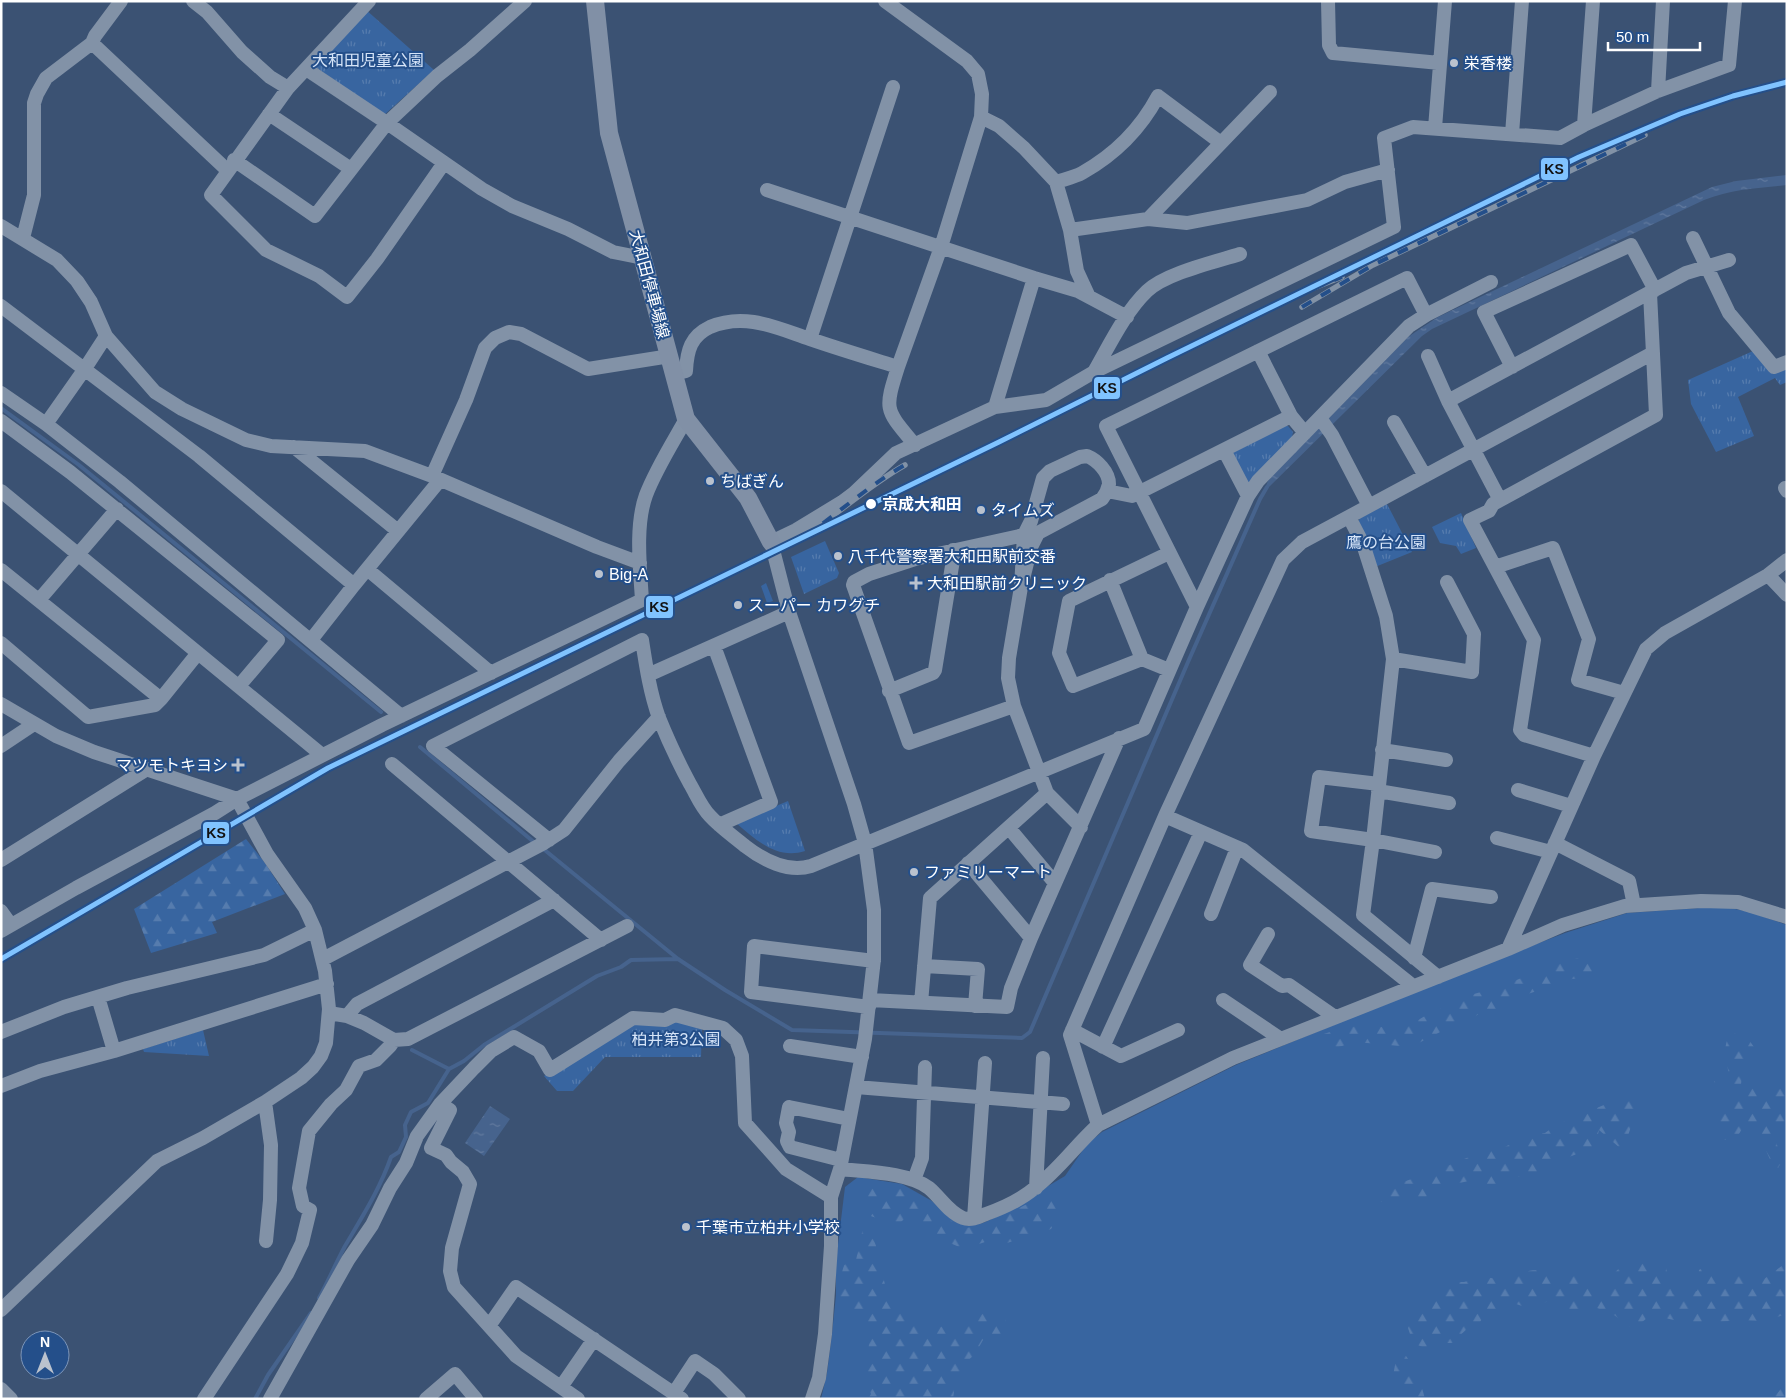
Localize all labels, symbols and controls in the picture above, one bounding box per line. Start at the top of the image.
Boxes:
scale bar [1608,20,1700,52]
text: 50 m [1616,28,1649,45]
park label: 大和田児童公園 [312,52,424,69]
place label: 栄香楼 [1464,55,1512,72]
marker: 栄香楼 [1448,57,1460,69]
line badge: KS [1540,157,1569,181]
text: KS [1544,161,1564,177]
street label: 大和田停車場線 [627,228,672,340]
line badge: KS [1093,376,1121,400]
text: KS [1097,380,1117,396]
place label: ちばぎん [720,473,784,490]
marker: ちばぎん [704,475,716,487]
place label: 京成大和田 [882,495,962,513]
marker: 京成大和田 [864,497,878,511]
place label: タイムズ [991,502,1055,519]
marker: タイムズ [975,504,987,516]
park label: 鷹の台公園 [1346,534,1426,551]
place label: 八千代警察署大和田駅前交番 [848,548,1056,565]
marker: 八千代警察署大和田駅前交番 [832,550,844,562]
place label: Big-A [609,566,648,583]
marker: Big-A [593,568,605,580]
place label: 大和田駅前クリニック [927,575,1087,592]
marker: 大和田駅前クリニック [909,576,923,590]
line badge: KS [645,595,674,619]
place label: スーパー カワグチ [748,597,880,614]
text: KS [649,599,669,615]
marker: スーパー カワグチ [732,599,744,611]
place label: マツモトキヨシ [116,757,228,774]
marker: マツモトキヨシ [232,759,244,771]
line badge: KS [202,821,230,845]
text: KS [206,825,226,841]
place label: ファミリーマート [924,864,1052,881]
marker: ファミリーマート [908,866,920,878]
park label: 柏井第3公園 [632,1031,720,1048]
place label: 千葉市立柏井小学校 [696,1219,840,1236]
marker: 千葉市立柏井小学校 [680,1221,692,1233]
north arrow [20,1330,70,1380]
text: N [40,1334,50,1350]

